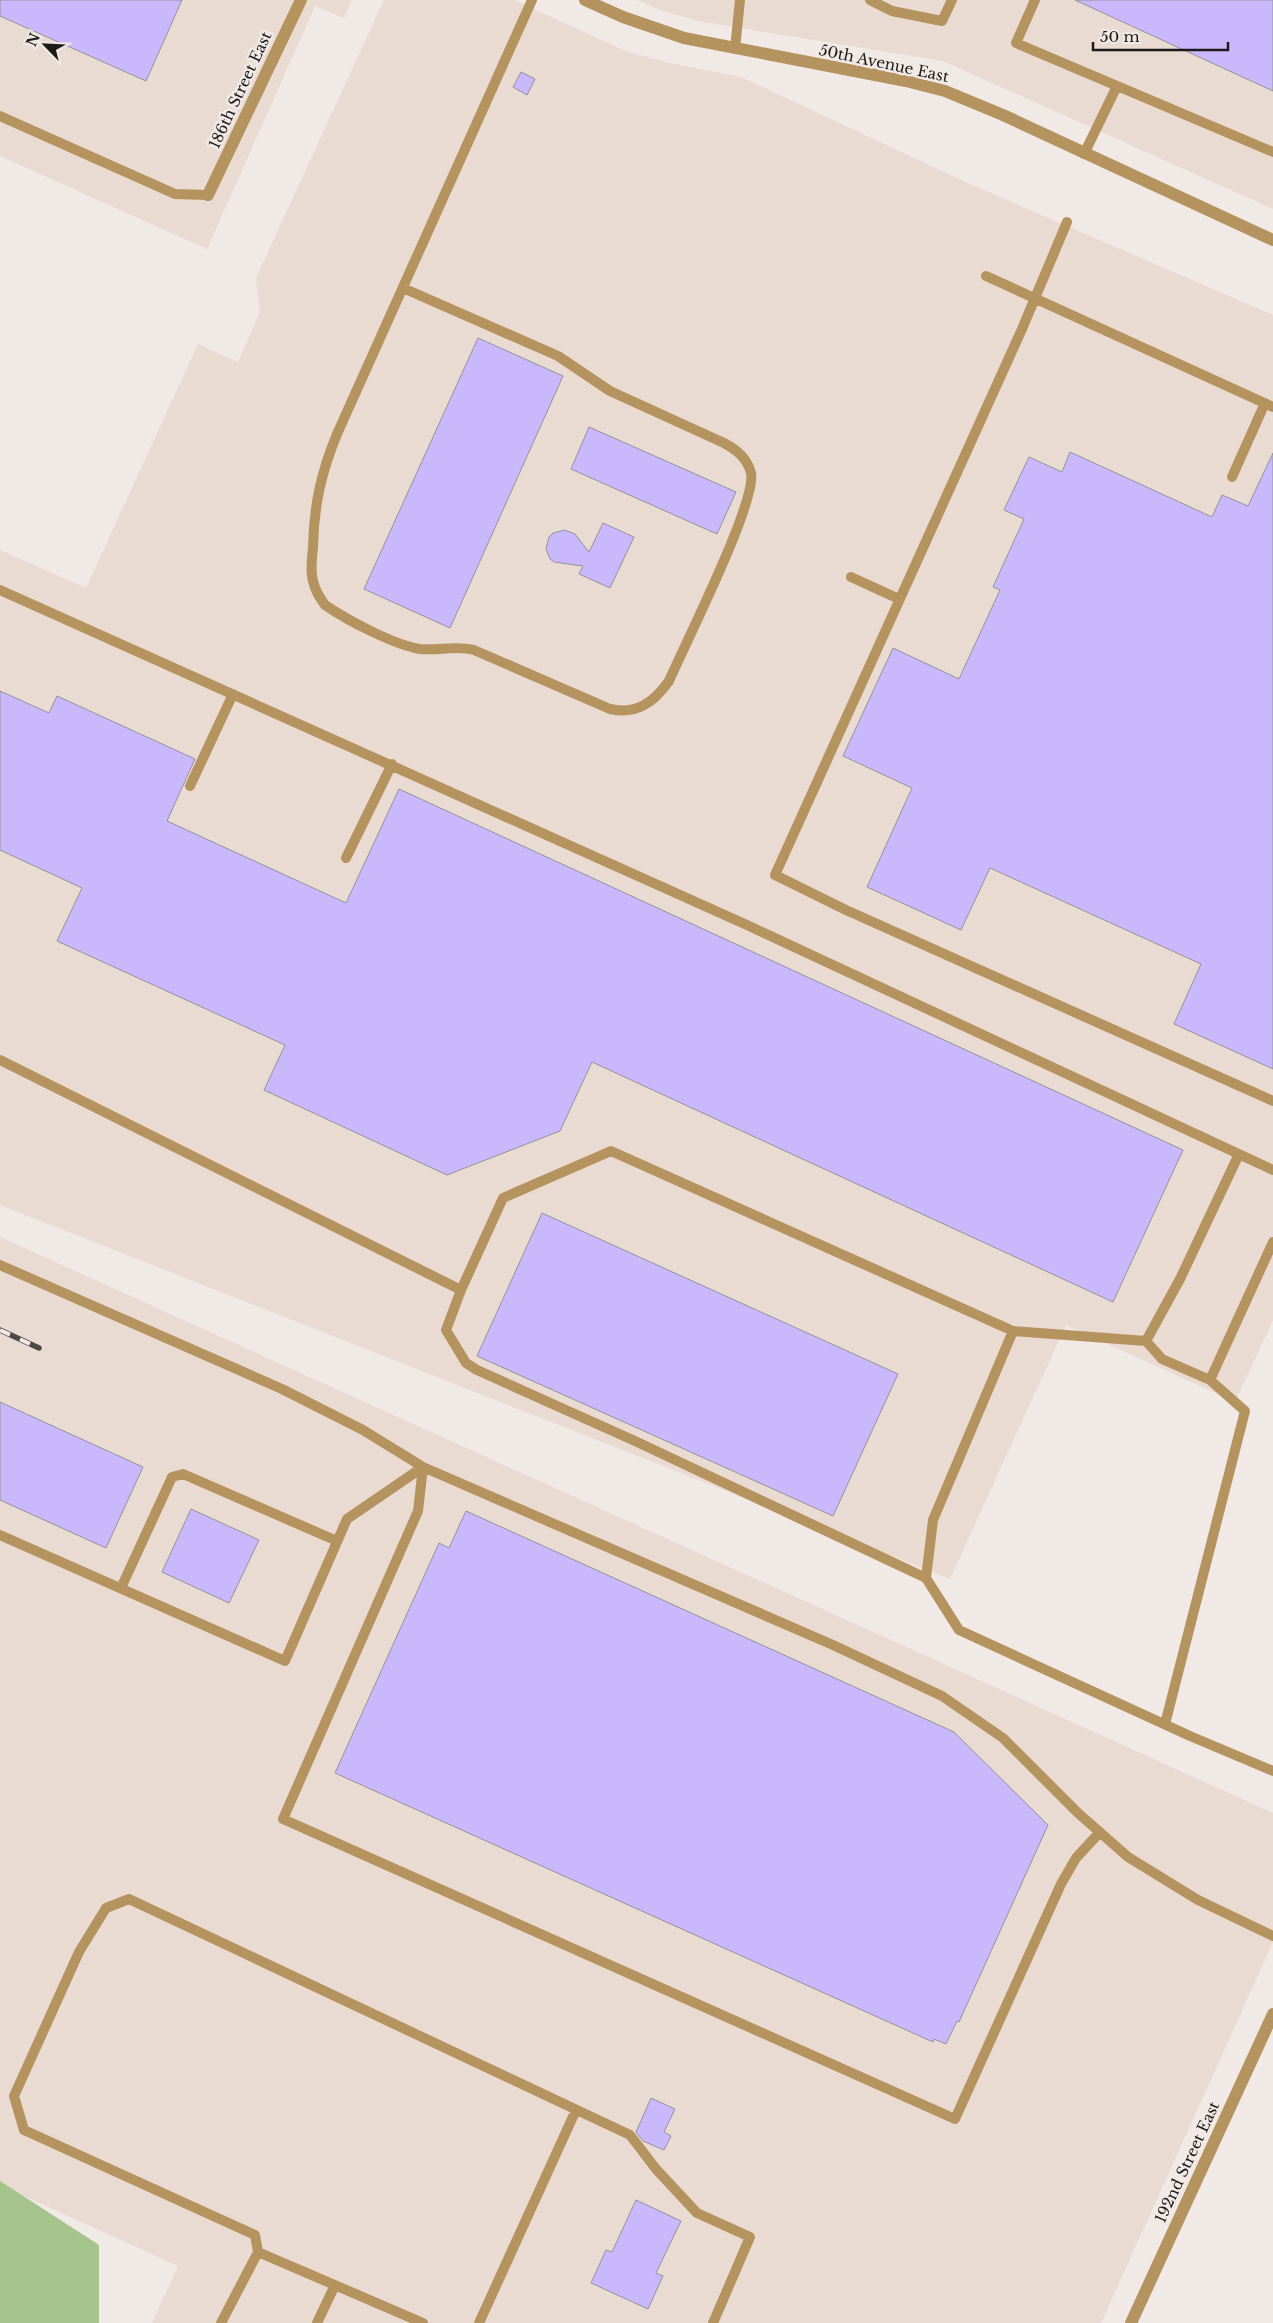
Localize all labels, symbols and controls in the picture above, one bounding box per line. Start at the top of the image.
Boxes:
north arrow [20,20,70,70]
scale bar [1093,20,1228,52]
text: 50 m [1100,27,1140,46]
street label: 186th Street East [205,28,276,151]
text: N [22,30,44,49]
street label: 50th Avenue East [817,40,951,86]
street label: 192nd Street East [1151,2098,1224,2226]

